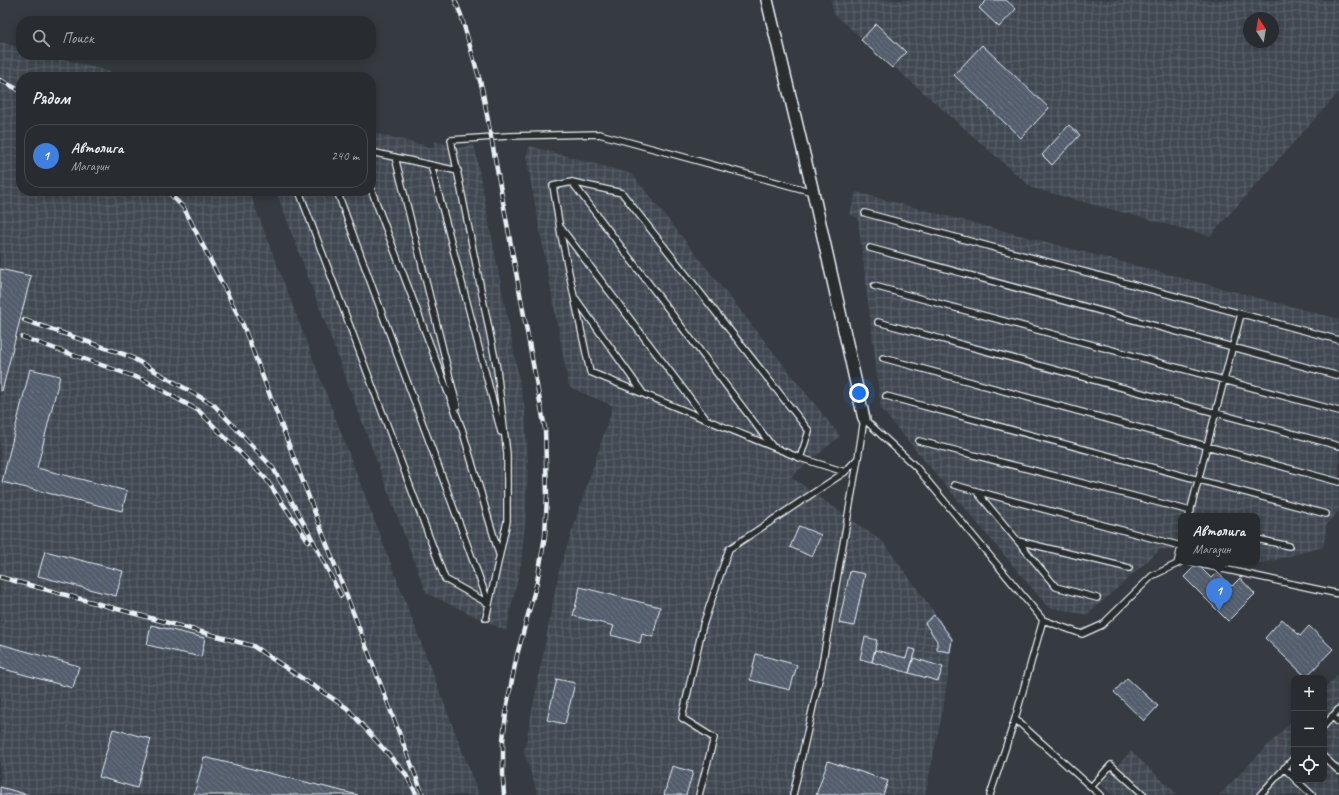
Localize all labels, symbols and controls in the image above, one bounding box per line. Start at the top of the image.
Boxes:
north arrow [1243,12,1279,48]
search box [16,16,376,60]
icon: search [30,27,52,49]
text: Поиск [62,29,94,48]
text: Рядом [32,88,70,109]
text: Автолига [71,139,123,158]
text: 1 [43,148,49,164]
text: 240 m [331,148,359,164]
text: Магазин [71,158,109,174]
your location [849,383,869,403]
popup [1178,513,1260,565]
text: Автолига [1193,522,1245,541]
text: Магазин [1193,541,1231,557]
pin: 1 [1206,578,1232,611]
map controls [1291,675,1327,783]
button: + [1291,675,1327,711]
button: − [1291,711,1327,747]
button: locate [1291,747,1327,783]

